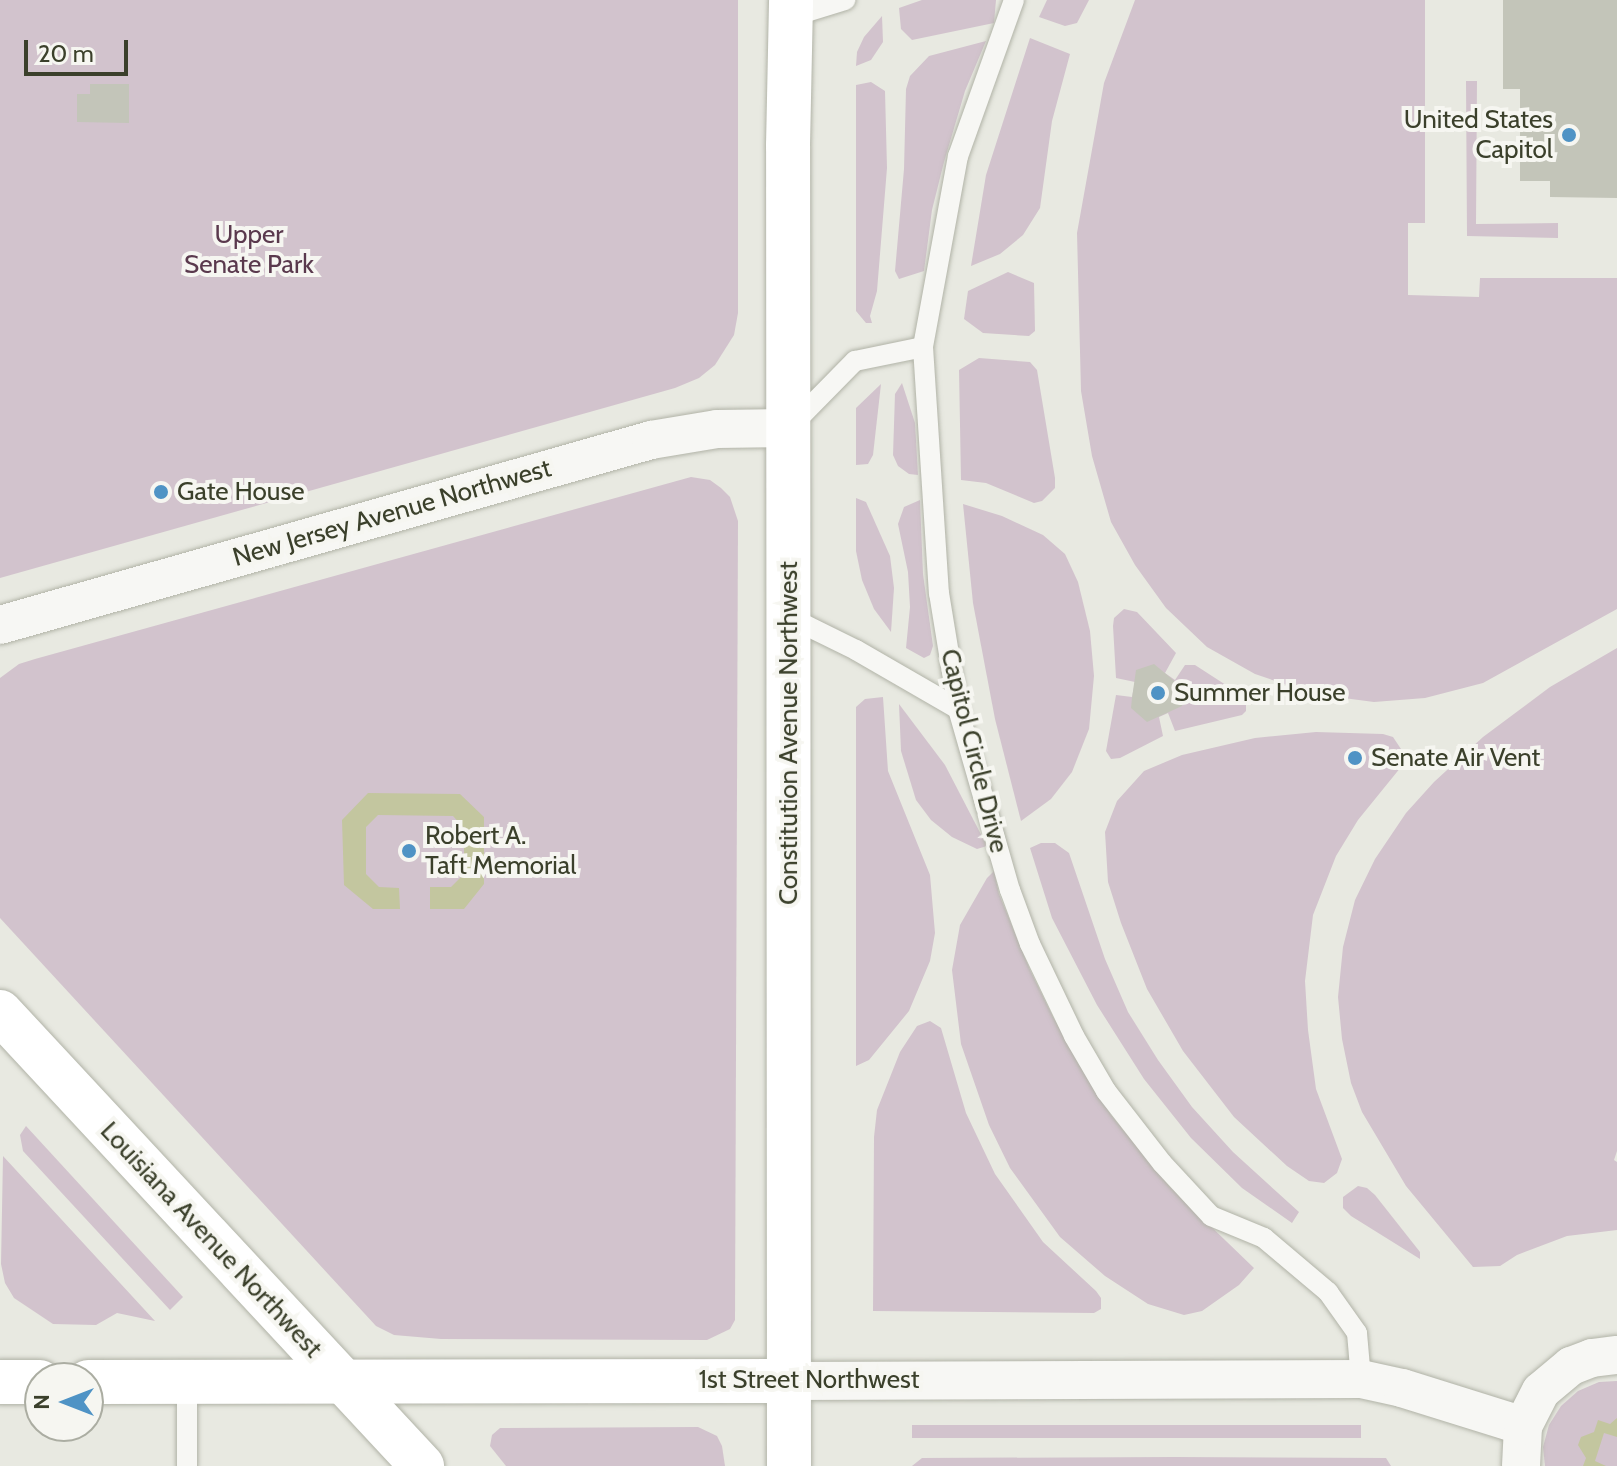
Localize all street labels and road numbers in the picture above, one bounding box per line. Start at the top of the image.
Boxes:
street label: New Jersey Avenue Northwest [229,453,555,573]
street label: Constitution Avenue Northwest [773,561,805,905]
street label: Capitol Circle Drive [934,646,1014,856]
street label: Louisiana Avenue Northwest [94,1116,328,1364]
street label: 1st Street Northwest [698,1364,920,1396]

